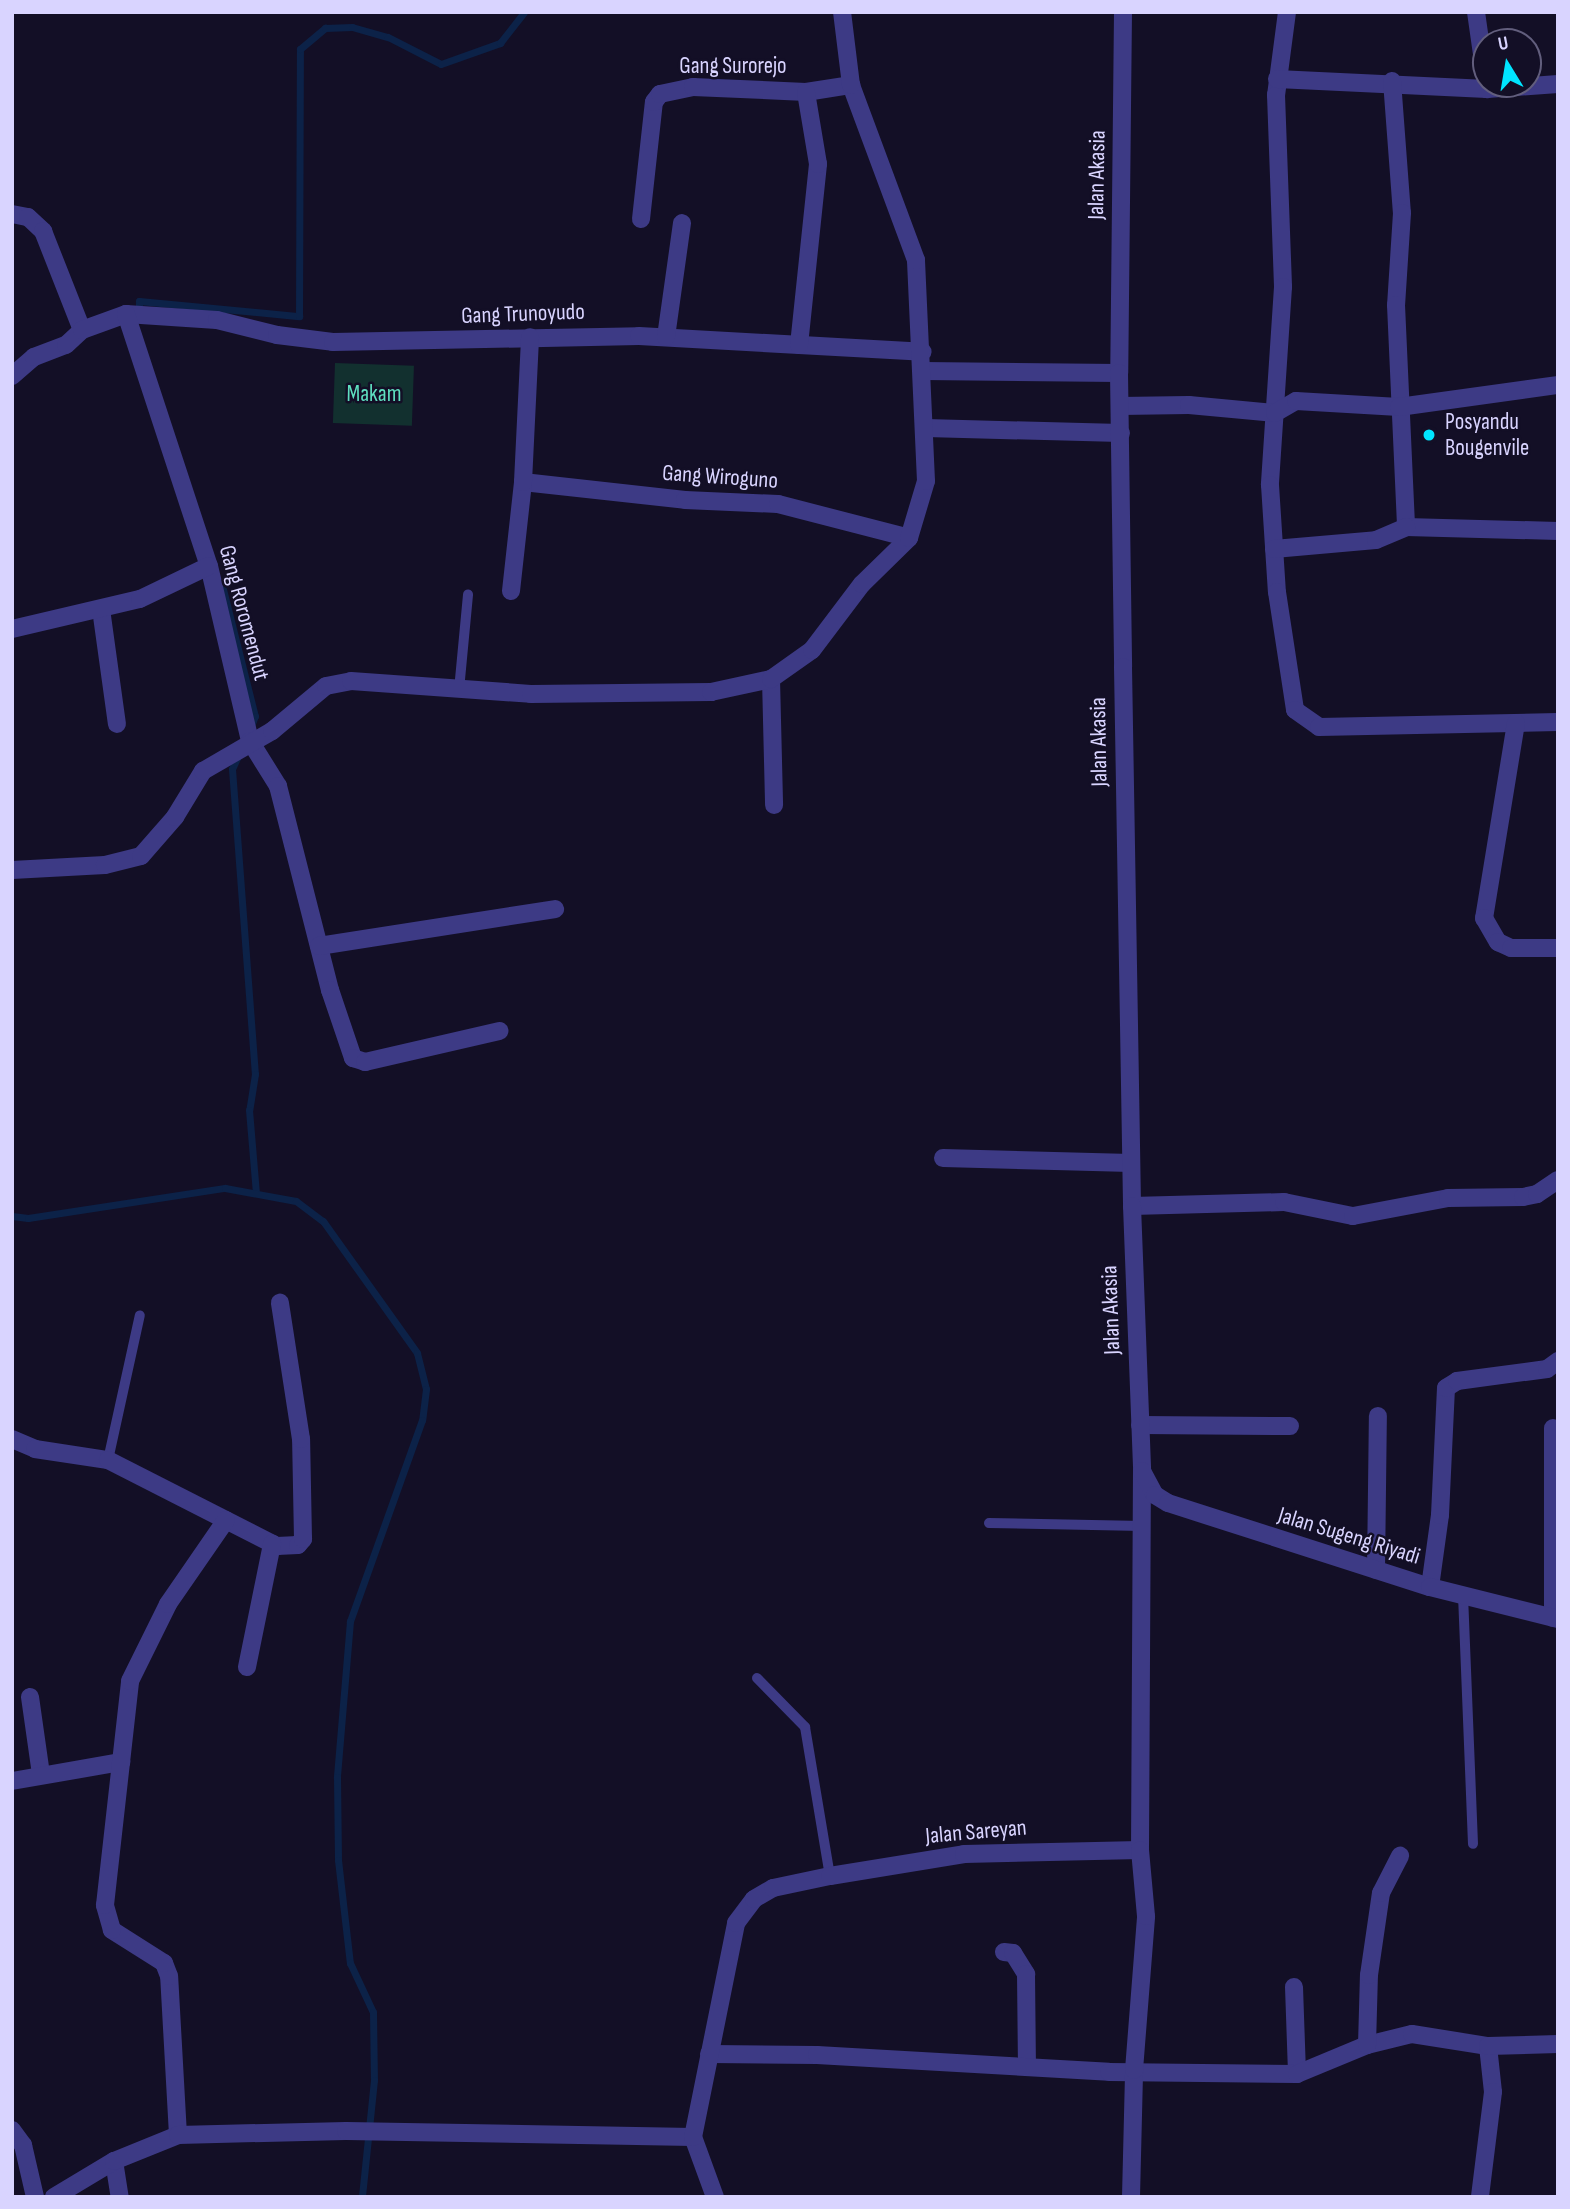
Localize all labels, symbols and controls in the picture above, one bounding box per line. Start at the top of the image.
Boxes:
north arrow [1472,28,1542,98]
text: U [1496,32,1510,56]
street label: Gang Surorejo [679,52,787,80]
street label: Jalan Akasia [1082,130,1112,220]
street label: Gang Trunoyudo [461,298,585,330]
park label: Makam [347,380,401,408]
place label: Posyandu Bougenvile [1445,408,1529,462]
marker: Posyandu Bougenvile [1419,425,1439,445]
street label: Gang Wiroguno [661,459,779,495]
street label: Gang Roromendut [213,542,275,684]
street label: Jalan Akasia [1084,697,1114,787]
street label: Jalan Akasia [1096,1265,1126,1355]
street label: Jalan Sugeng Riyadi [1275,1501,1423,1571]
street label: Jalan Sareyan [924,1814,1028,1850]

